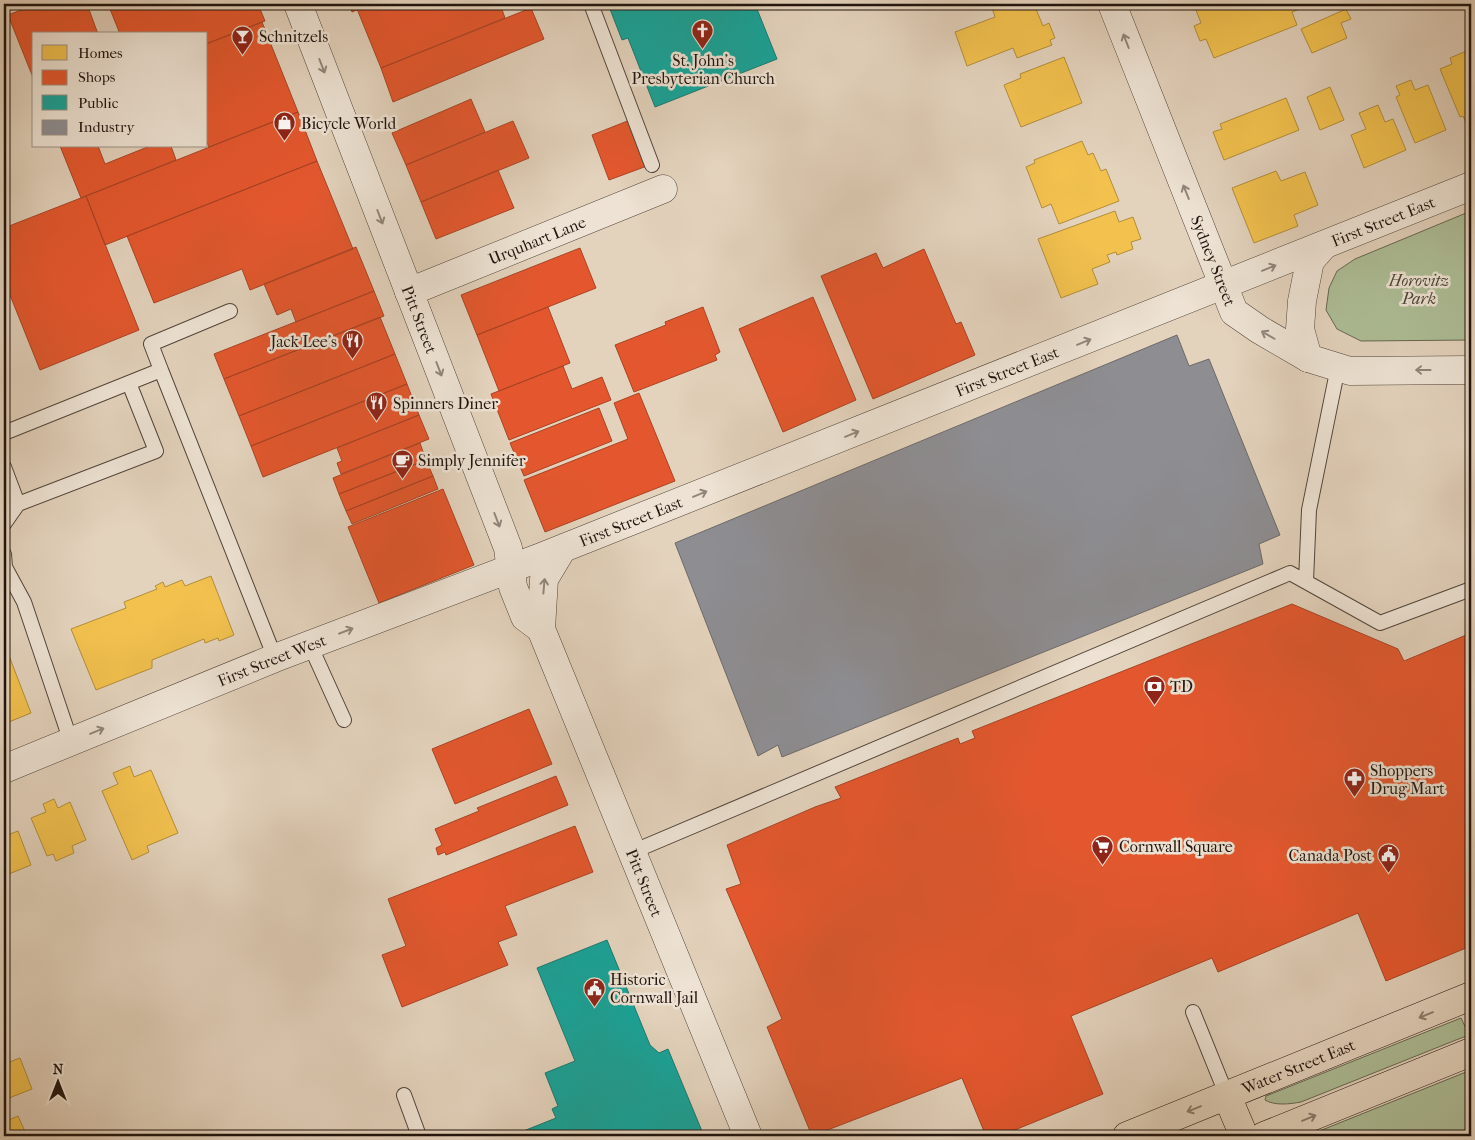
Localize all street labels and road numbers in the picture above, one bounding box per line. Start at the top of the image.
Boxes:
street label: First Street East [1329,192,1438,251]
street label: Urquhart Lane [486,212,589,269]
street label: Sydney Street [1187,213,1240,309]
street label: Pitt Street [398,283,441,357]
street label: First Street East [953,342,1062,401]
street label: First Street East [576,492,686,551]
street label: First Street West [215,630,329,691]
street label: Pitt Street [622,846,666,920]
street label: Water Street East [1238,1035,1358,1099]

